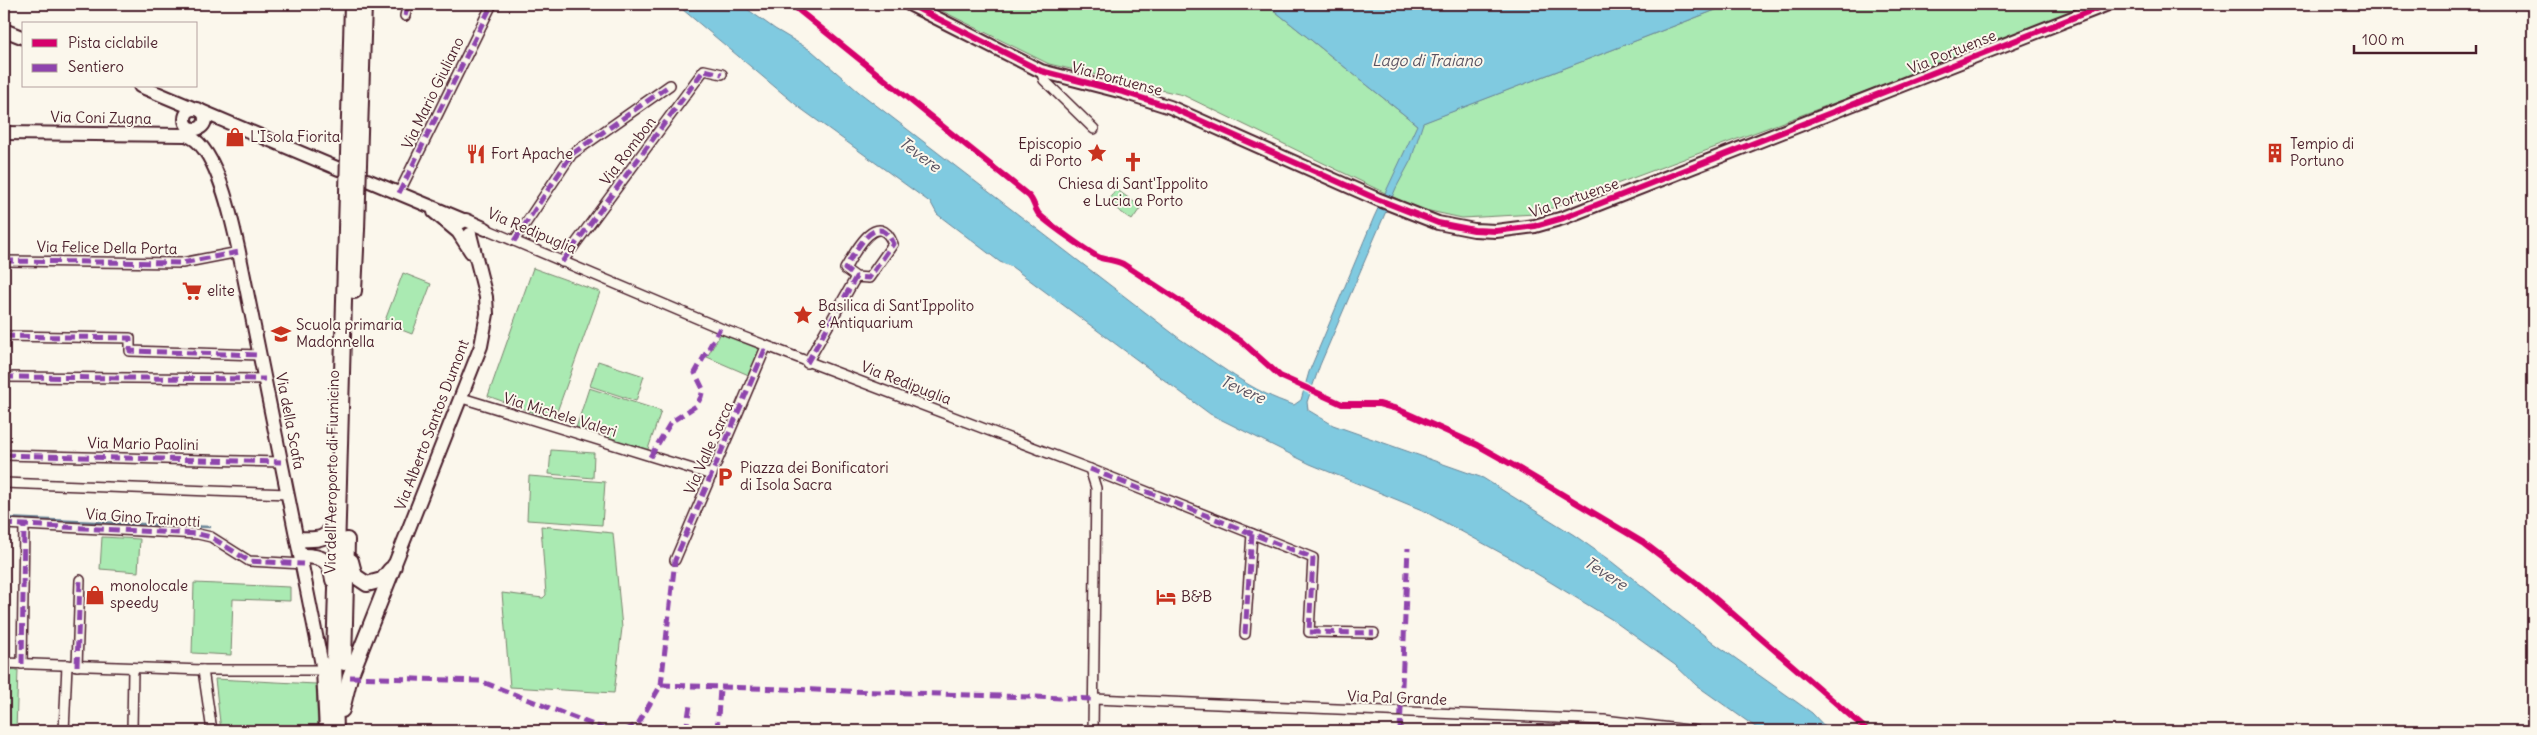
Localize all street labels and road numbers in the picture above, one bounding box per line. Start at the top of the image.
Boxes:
street label: Via Portuense [1905,25,1999,78]
street label: Via Mario Giuliano [397,34,468,152]
street label: Via Portuense [1069,57,1165,100]
street label: Via Coni Zugna [50,107,152,128]
street label: Via Rombon [596,112,660,189]
street label: Via Portuense [1527,173,1621,222]
street label: Via Redipuglia [485,203,580,258]
street label: Via Felice Della Porta [36,237,178,258]
street label: Via Alberto Santos Dumont [390,337,473,513]
street label: Via Redipuglia [858,357,954,409]
street label: Via dell'Aeroporto di Fiumicino [320,370,343,574]
street label: Via della Scafa [272,371,309,471]
street label: Via Michele Valeri [501,388,619,441]
street label: Via Valle Sarca [680,398,738,497]
street label: Via Mario Paolini [87,433,199,454]
street label: Via Gino Trainotti [85,504,201,531]
street label: Via Pal Grande [1347,686,1447,709]

